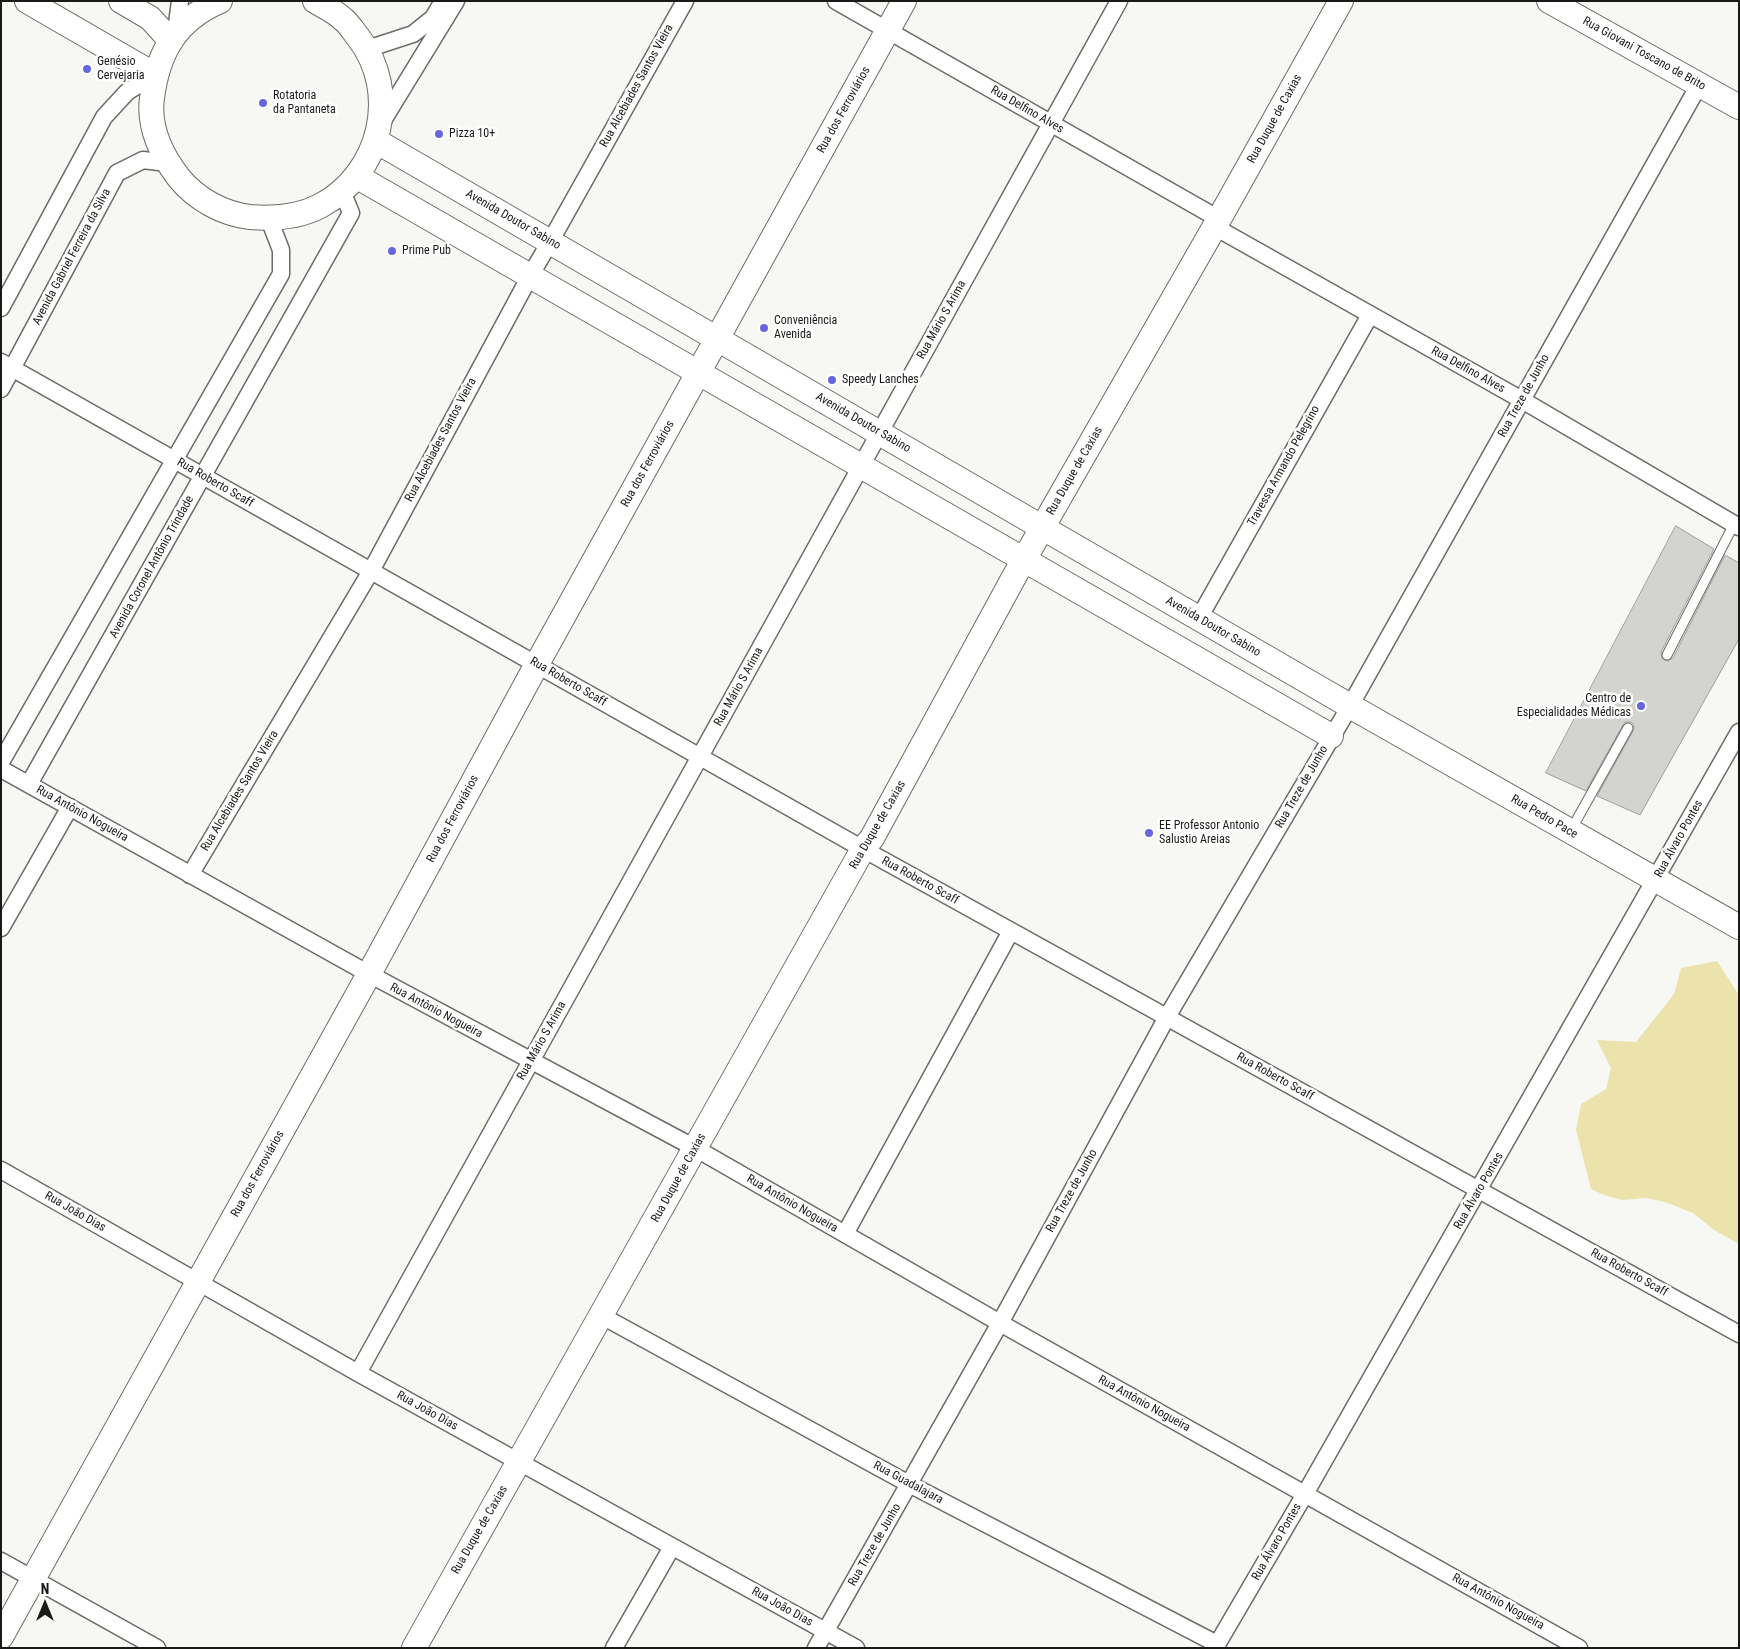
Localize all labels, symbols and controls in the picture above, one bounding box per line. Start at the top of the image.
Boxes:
street label: Rua Giovani Toscano de Brito [1580,14,1708,94]
street label: Rua Alcebiades Santos Vieira [597,22,677,150]
place label: Genésio Cervejaria [97,55,144,83]
marker: Genésio Cervejaria [81,63,93,75]
street label: Rua dos Ferroviários [814,64,874,156]
street label: Rua Duque de Caxias [1245,72,1305,166]
street label: Rua Delfino Alves [988,83,1066,137]
place label: Rotatoria da Pantaneta [273,89,336,117]
marker: Rotatoria da Pantaneta [257,97,269,109]
place label: Pizza 10+ [449,127,495,141]
marker: Pizza 10+ [433,128,445,140]
street label: Avenida Gabriel Ferreira da Silva [30,186,114,328]
street label: Avenida Doutor Sabino [463,187,563,253]
place label: Prime Pub [402,244,451,258]
marker: Prime Pub [386,245,398,257]
street label: Rua Mário S Arima [914,278,970,362]
place label: Conveniência Avenida [774,314,837,342]
marker: Conveniência Avenida [758,322,770,334]
street label: Rua Delfino Alves [1429,344,1507,396]
street label: Rua Treze de Junho [1495,352,1553,440]
place label: Speedy Lanches [842,373,919,387]
marker: Speedy Lanches [826,374,838,386]
street label: Rua Alcebiades Santos Vieira [402,376,480,504]
street label: Avenida Doutor Sabino [813,390,913,456]
street label: Travessa Armando Pelegrino [1245,403,1323,529]
street label: Rua dos Ferroviários [618,418,678,510]
street label: Rua Duque de Caxias [1044,424,1106,518]
street label: Rua Roberto Scaff [174,455,256,511]
street label: Avenida Coronel Antônio Trindade [107,493,197,641]
street label: Avenida Doutor Sabino [1163,594,1263,660]
street label: Rua Mário S Arima [711,645,767,729]
street label: Rua Roberto Scaff [527,654,609,710]
place label: Centro de Especialidades Médicas [1517,692,1631,720]
marker: Centro de Especialidades Médicas [1635,700,1647,712]
street label: Rua Alcebiades Santos Vieira [198,728,282,854]
street label: Rua Treze de Junho [1273,743,1331,831]
street label: Rua dos Ferroviários [424,773,482,865]
street label: Rua Duque de Caxias [847,778,909,872]
street label: Rua Antônio Nogueira [33,783,131,845]
street label: Rua Pedro Pace [1508,792,1580,842]
street label: Rua Álvaro Pontes [1652,798,1706,880]
place label: EE Professor Antonio Salustio Areias [1159,819,1259,847]
marker: EE Professor Antonio Salustio Areias [1143,827,1155,839]
street label: Rua Roberto Scaff [879,854,961,908]
street label: Rua Antônio Nogueira [387,980,485,1042]
street label: Rua Mário S Arima [514,999,570,1083]
street label: Rua Roberto Scaff [1234,1050,1316,1104]
street label: Rua dos Ferroviários [228,1128,288,1220]
street label: Rua Duque de Caxias [649,1131,709,1225]
street label: Rua Treze de Junho [1043,1147,1101,1235]
street label: Rua Álvaro Pontes [1451,1150,1507,1232]
street label: Rua Antônio Nogueira [744,1172,840,1236]
street label: Rua João Dias [42,1189,108,1235]
street label: Rua Roberto Scaff [1588,1246,1670,1300]
street label: Rua Antônio Nogueira [1095,1373,1193,1435]
street label: Rua João Dias [394,1388,460,1434]
street label: Rua Guadalajara [871,1459,945,1507]
street label: Rua Duque de Caxias [449,1483,511,1577]
street label: Rua Treze de Junho [846,1501,904,1589]
street label: Rua Álvaro Pontes [1249,1501,1305,1583]
street label: Rua Antônio Nogueira [1449,1571,1547,1633]
north arrow [20,1579,70,1629]
text: N [41,1581,49,1597]
street label: Rua João Dias [749,1584,815,1630]

